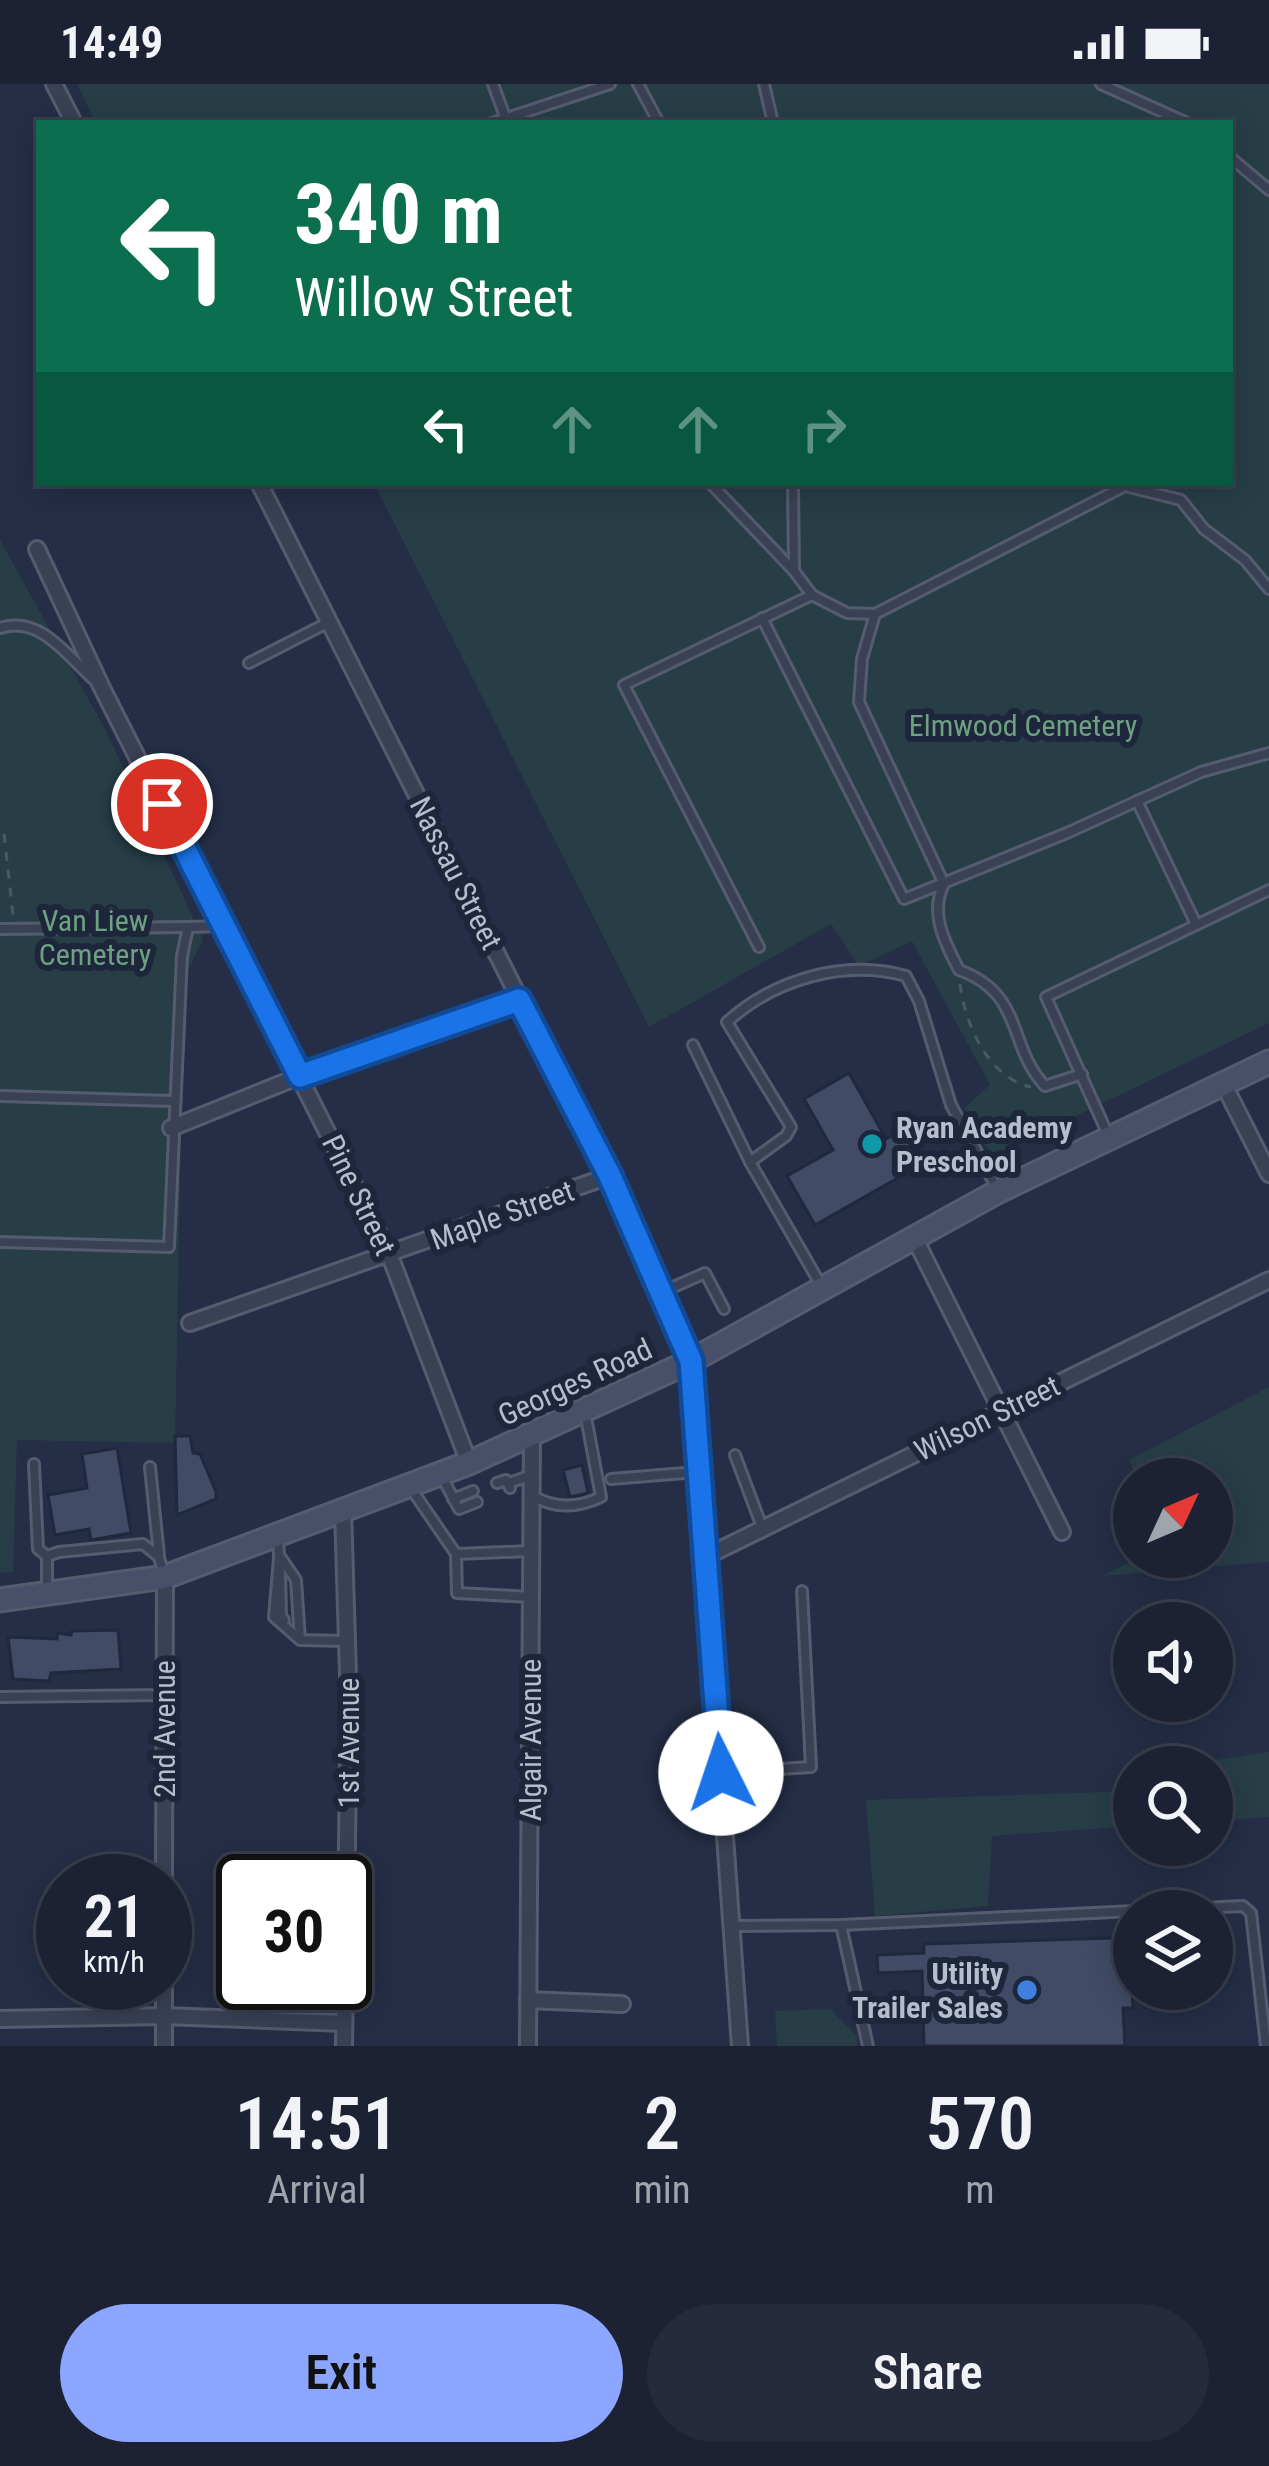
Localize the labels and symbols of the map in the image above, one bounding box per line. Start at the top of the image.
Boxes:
park label: Elmwood Cemetery [909,708,1137,743]
pin [111,753,213,855]
street label: Nassau Street [403,791,509,955]
park label: Van Liew Cemetery [39,903,151,972]
place label: Ryan Academy Preschool [896,1110,1073,1179]
street label: Pine Street [315,1129,403,1261]
marker: Ryan Academy Preschool [859,1131,885,1157]
street label: Maple Street [426,1173,578,1257]
street label: Georges Road [493,1331,657,1433]
street label: Wilson Street [909,1368,1065,1468]
north arrow [1113,1458,1233,1578]
street label: Algair Avenue [513,1659,548,1821]
street label: 2nd Avenue [147,1660,182,1798]
street label: 1st Avenue [331,1678,366,1808]
position arrow [658,1710,784,1836]
speed limit sign: 30 [216,1854,372,2010]
place label: Utility Trailer Sales [852,1956,1004,2025]
marker: Utility Trailer Sales [1014,1977,1040,2003]

